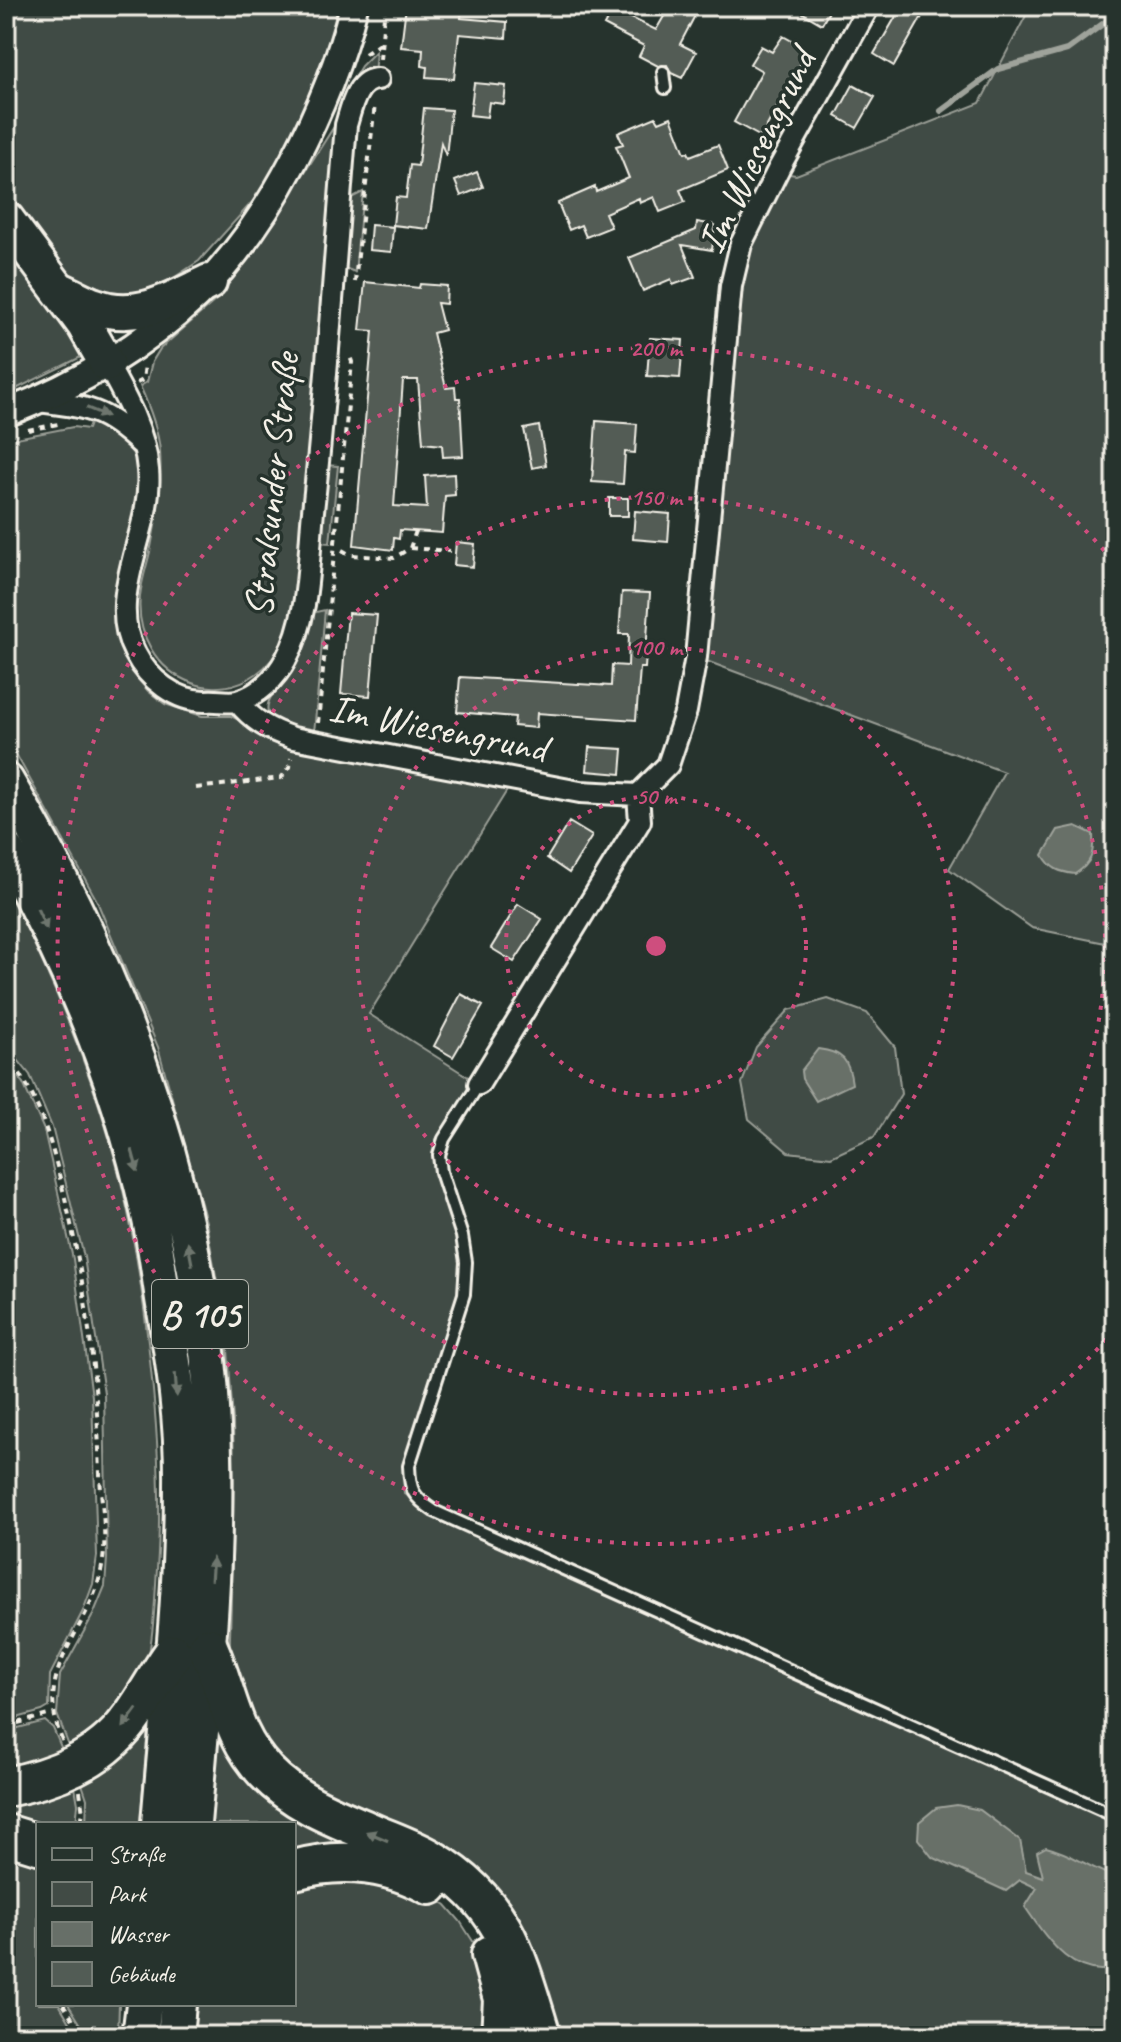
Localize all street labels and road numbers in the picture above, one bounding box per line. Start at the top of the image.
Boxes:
street label: Im Wiesengrund [685,35,830,261]
street label: Stralsunder Straße [233,348,311,619]
street label: Im Wiesengrund [325,682,557,775]
road number: B 105 [152,1280,248,1348]

